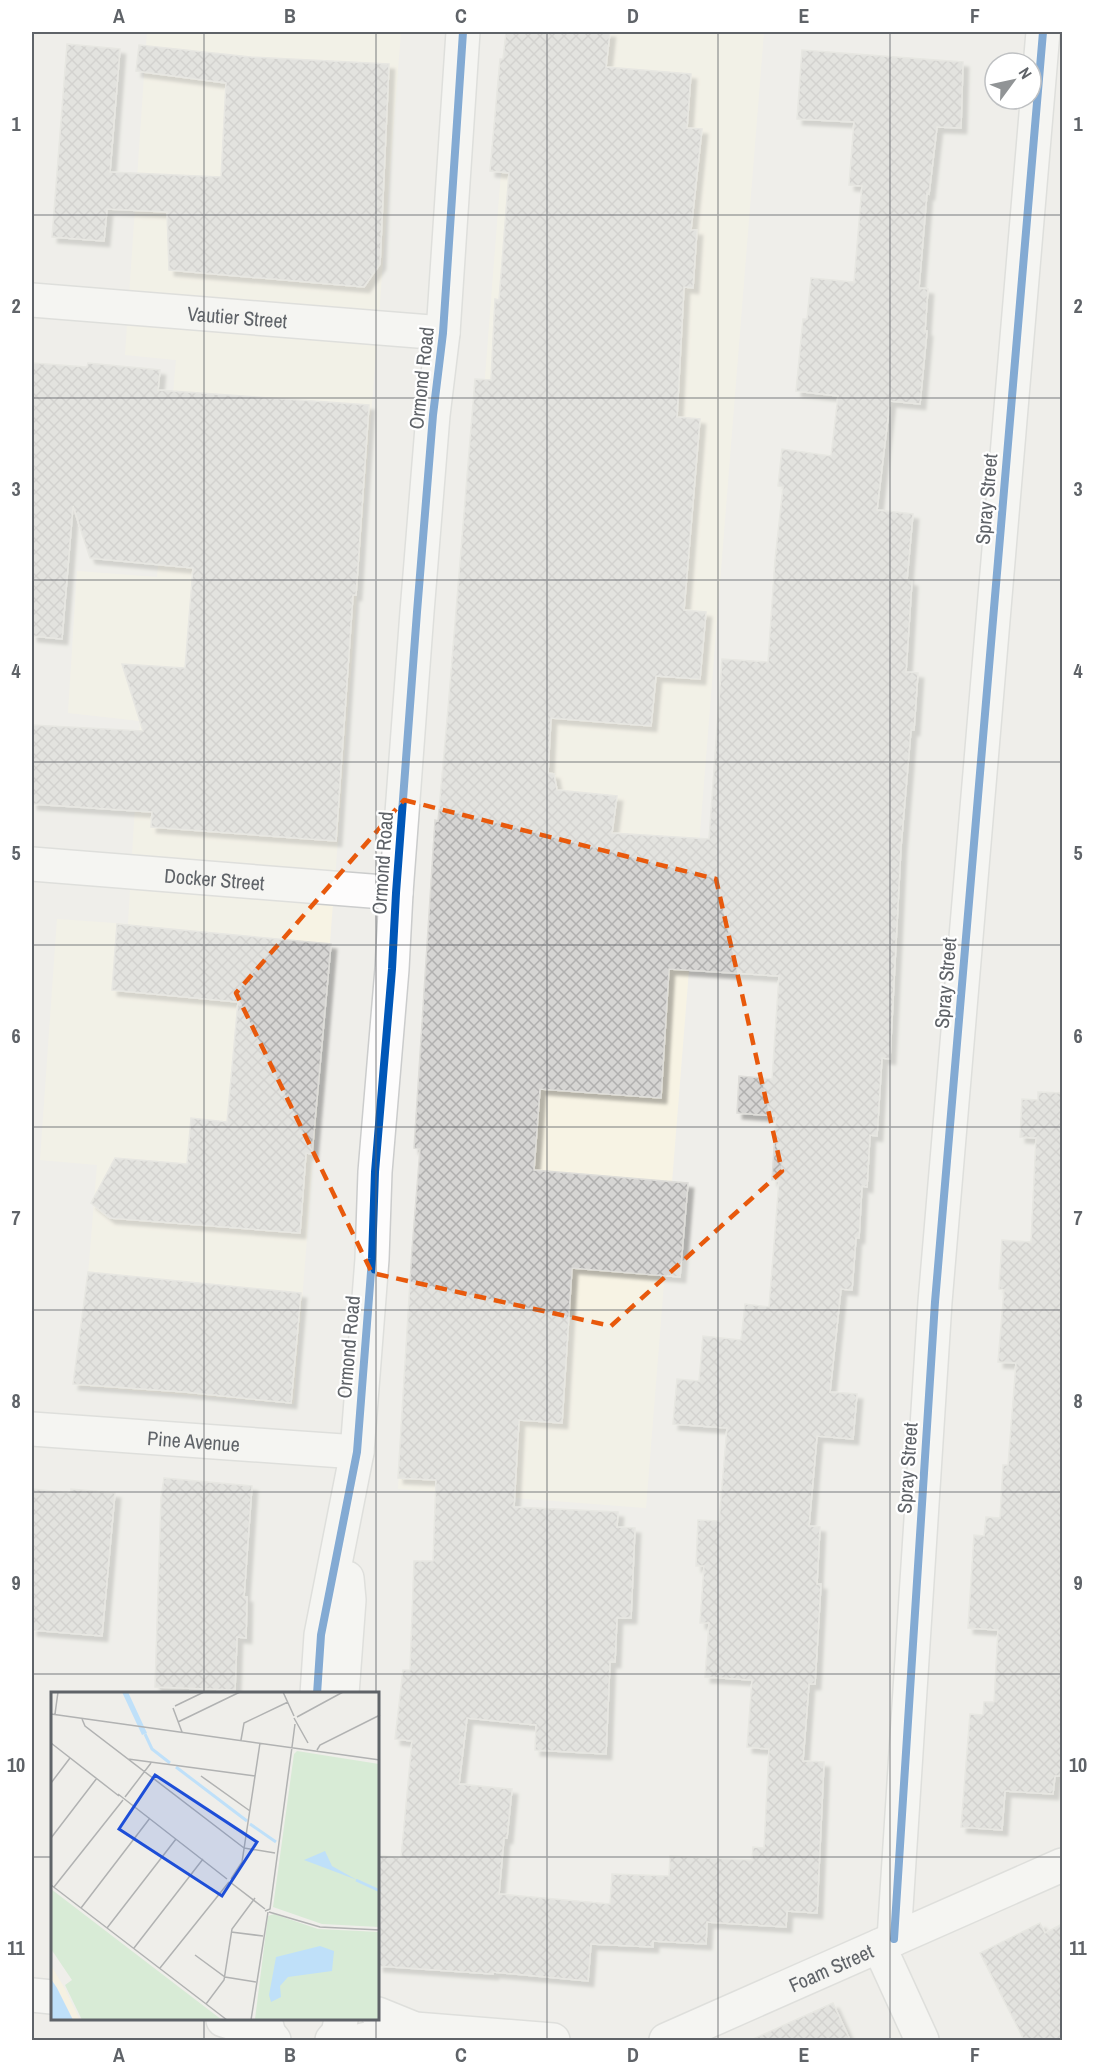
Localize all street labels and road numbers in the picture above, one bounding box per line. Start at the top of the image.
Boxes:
street label: Vautier Street [186,299,289,334]
street label: Ormond Road [402,325,440,431]
street label: Spray Street [969,452,1003,546]
street label: Ormond Road [365,811,399,915]
street label: Docker Street [163,861,266,896]
street label: Spray Street [928,936,962,1030]
street label: Ormond Road [330,1295,366,1399]
street label: Spray Street [890,1421,924,1514]
street label: Pine Avenue [146,1424,241,1457]
street label: Foam Street [784,1937,877,1998]

